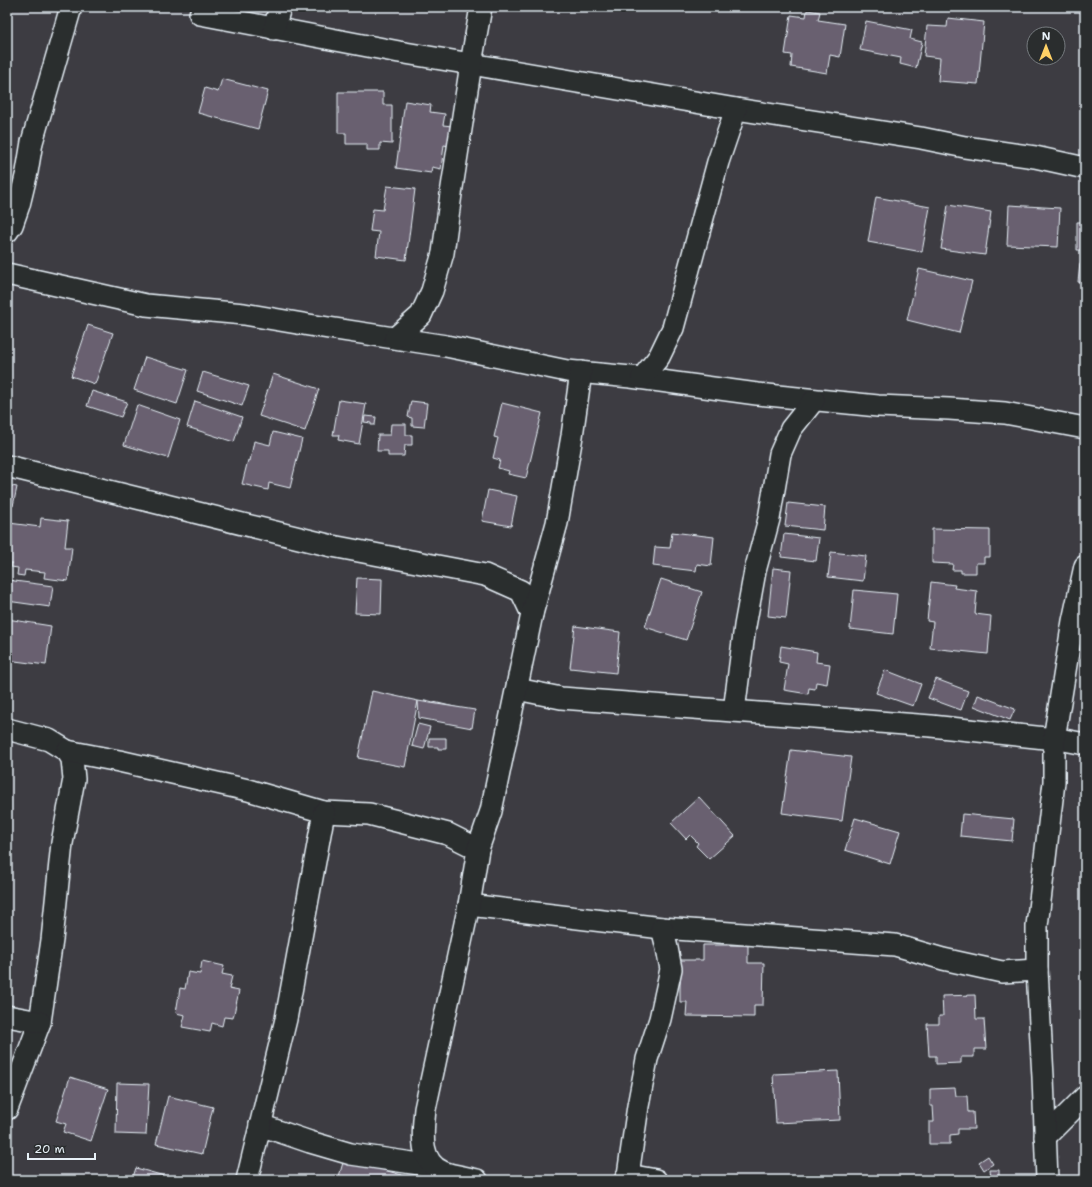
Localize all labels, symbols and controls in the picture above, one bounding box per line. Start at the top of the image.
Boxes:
north arrow [1026,26,1066,66]
text: N [1042,29,1051,44]
scale bar [28,1135,95,1161]
text: 20 m [34,1141,65,1157]

